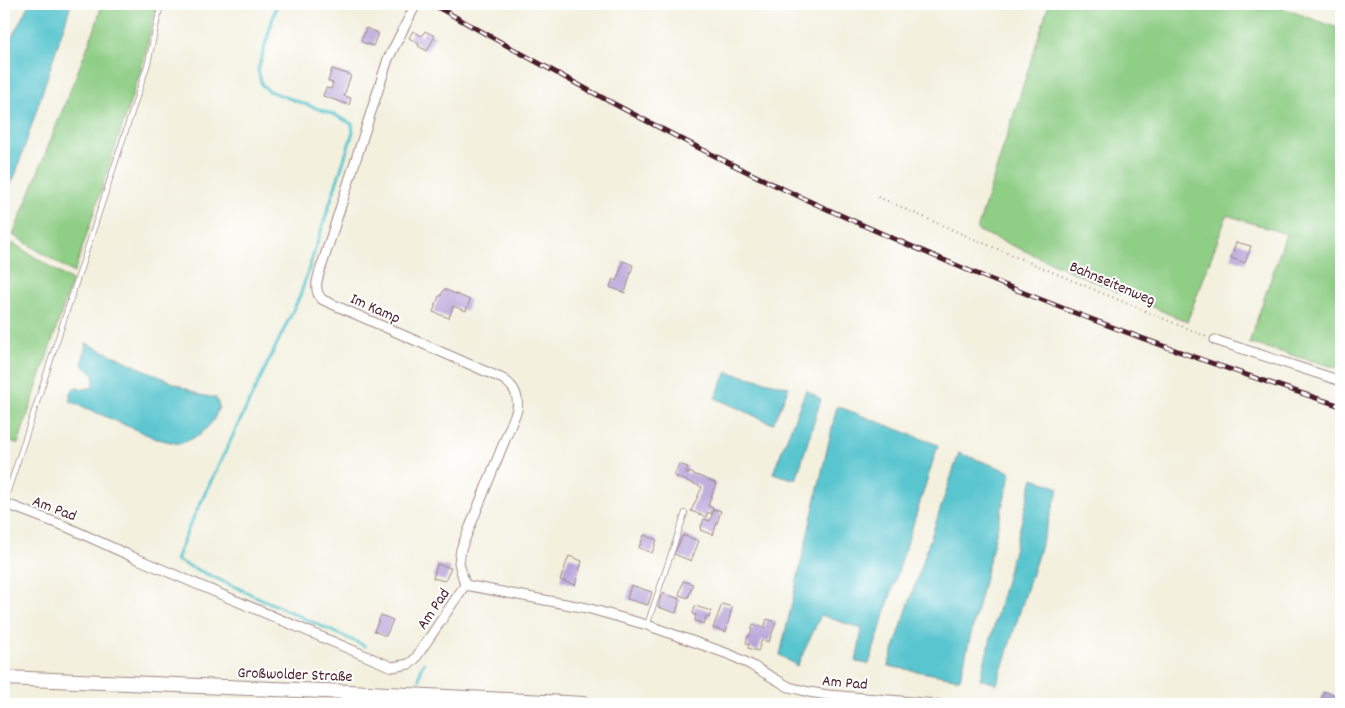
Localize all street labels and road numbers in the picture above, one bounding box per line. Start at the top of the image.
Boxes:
street label: Bahnseitenweg [1066,256,1158,313]
street label: Im Kamp [346,288,404,331]
street label: Am Pad [29,490,80,528]
street label: Am Pad [412,584,456,635]
street label: Großwolder Straße [237,662,353,689]
street label: Am Pad [821,670,869,697]

